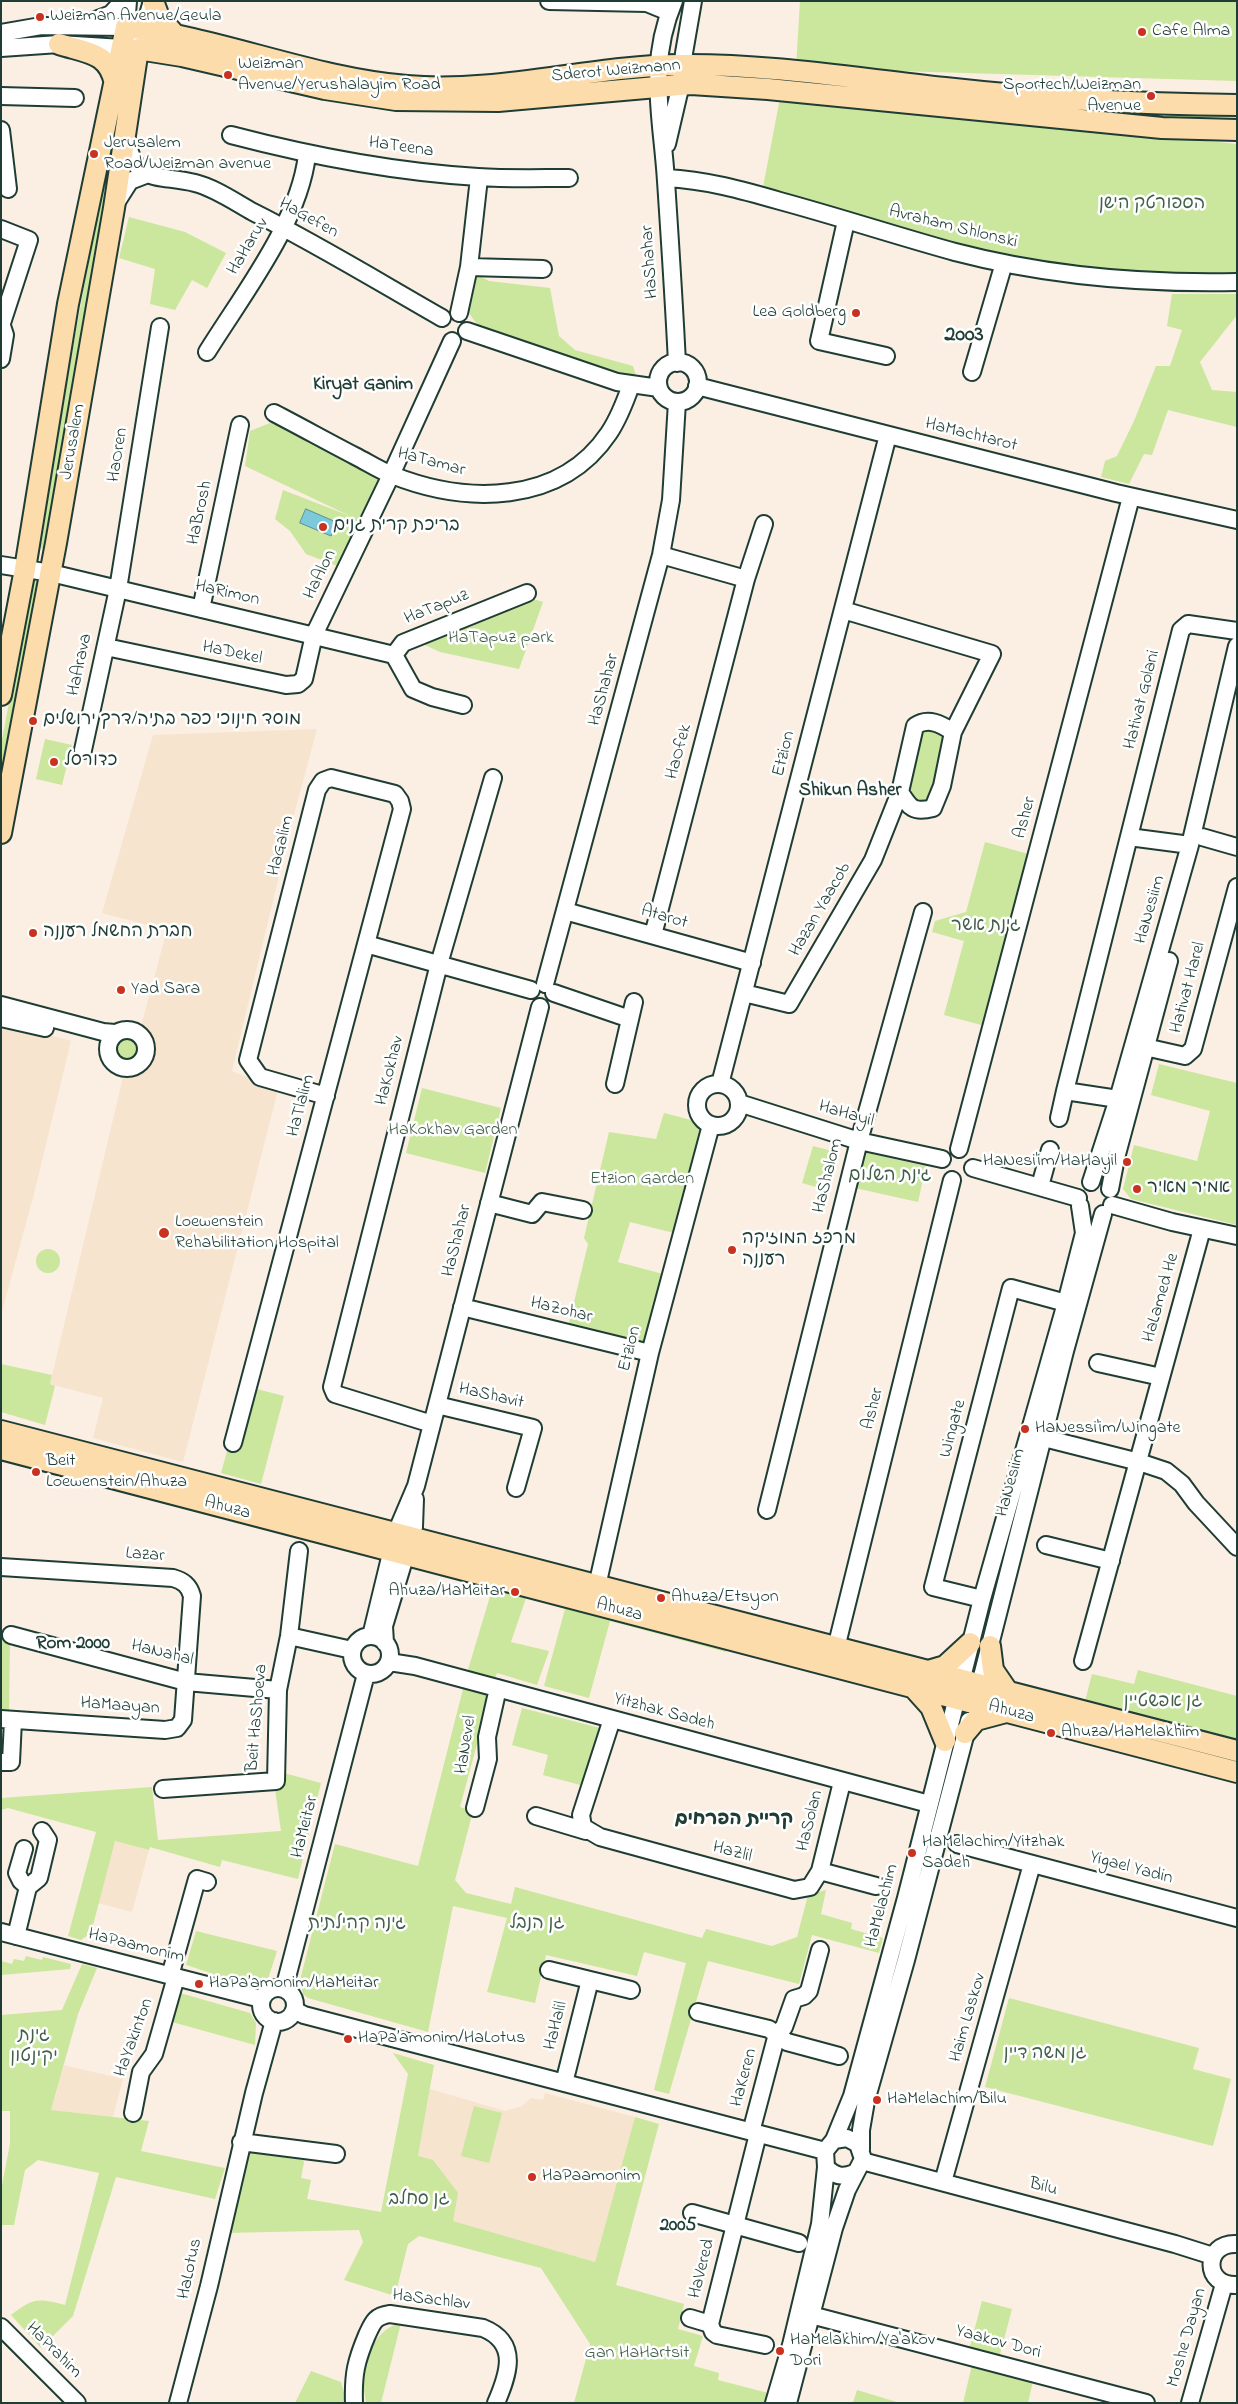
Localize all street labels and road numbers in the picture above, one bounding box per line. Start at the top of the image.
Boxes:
street label: Sderot Weizmann [551,56,681,88]
street label: HaTeena [367,133,435,163]
street label: HaGefen [274,194,342,244]
street label: Avraham Shlonski [886,202,1020,254]
street label: HaHaruv [223,214,275,280]
street label: HaShahar [638,224,664,300]
street label: Jerusalem [57,402,91,482]
street label: HaMachtarot [923,414,1019,458]
street label: HaOren [104,426,134,484]
street label: HaTamar [395,444,467,482]
street label: HaBrosh [184,479,218,547]
street label: HaAlon [300,547,342,603]
street label: HaRimon [193,576,261,612]
street label: HaTapuz [402,585,472,631]
street label: HaArava [64,632,98,698]
street label: HaDekel [200,637,264,671]
street label: Hativat Golani [1120,648,1166,752]
street label: HaShahar [585,652,625,728]
street label: HaOfek [662,722,698,782]
street label: Etzion [769,729,801,779]
street label: Asher [1010,795,1042,841]
street label: HaGalim [264,814,300,878]
street label: Hazan Yaacob [785,859,857,961]
street label: HaNesiim [1131,873,1171,947]
street label: Atarot [638,901,690,935]
street label: Hativat Harel [1166,940,1212,1036]
street label: HaKokhav [372,1034,410,1108]
street label: HaTlalim [283,1073,321,1139]
street label: HaHayil [816,1097,876,1133]
street label: HaShalom [809,1136,849,1216]
street label: HaShahar [439,1203,477,1279]
street label: HaLamed He [1139,1251,1185,1345]
street label: HaZohar [528,1293,594,1329]
street label: Etzion [615,1324,647,1374]
street label: HaShavit [456,1379,526,1415]
street label: Asher [858,1386,890,1432]
street label: Wingate [936,1398,972,1460]
street label: HaNesiim [993,1446,1031,1520]
street label: Ahuza [201,1492,253,1526]
street label: Lazar [125,1544,165,1568]
street label: Ahuza [593,1594,645,1628]
street label: HaNahal [129,1636,195,1672]
street label: Beit HaShoeva [243,1663,273,1773]
street label: Yitzhak Sadeh [611,1689,717,1737]
street label: HaMaayan [80,1693,160,1721]
street label: Ahuza [985,1696,1037,1730]
street label: HaNevel [452,1714,482,1776]
street label: HaSolan [793,1788,829,1854]
street label: HaMeitar [288,1793,324,1861]
street label: HaZlil [710,1837,754,1869]
street label: Yigael Yadin [1087,1848,1175,1890]
street label: HaMelachim [861,1862,905,1950]
street label: HaPaamonim [86,1925,186,1969]
street label: Haim Laskov [946,1971,992,2065]
street label: HaYakinton [111,1996,159,2080]
street label: HaHalil [541,1999,573,2053]
street label: HaKeren [727,2046,763,2110]
street label: Bilu [1026,2174,1060,2202]
street label: HaLotus [174,2237,208,2301]
street label: HaVered [685,2237,721,2301]
street label: HaSachlav [391,2286,471,2316]
street label: Moshe Dayan [1164,2286,1212,2390]
street label: HaPrahim [20,2318,86,2384]
street label: Yaakov Dori [953,2321,1043,2365]

